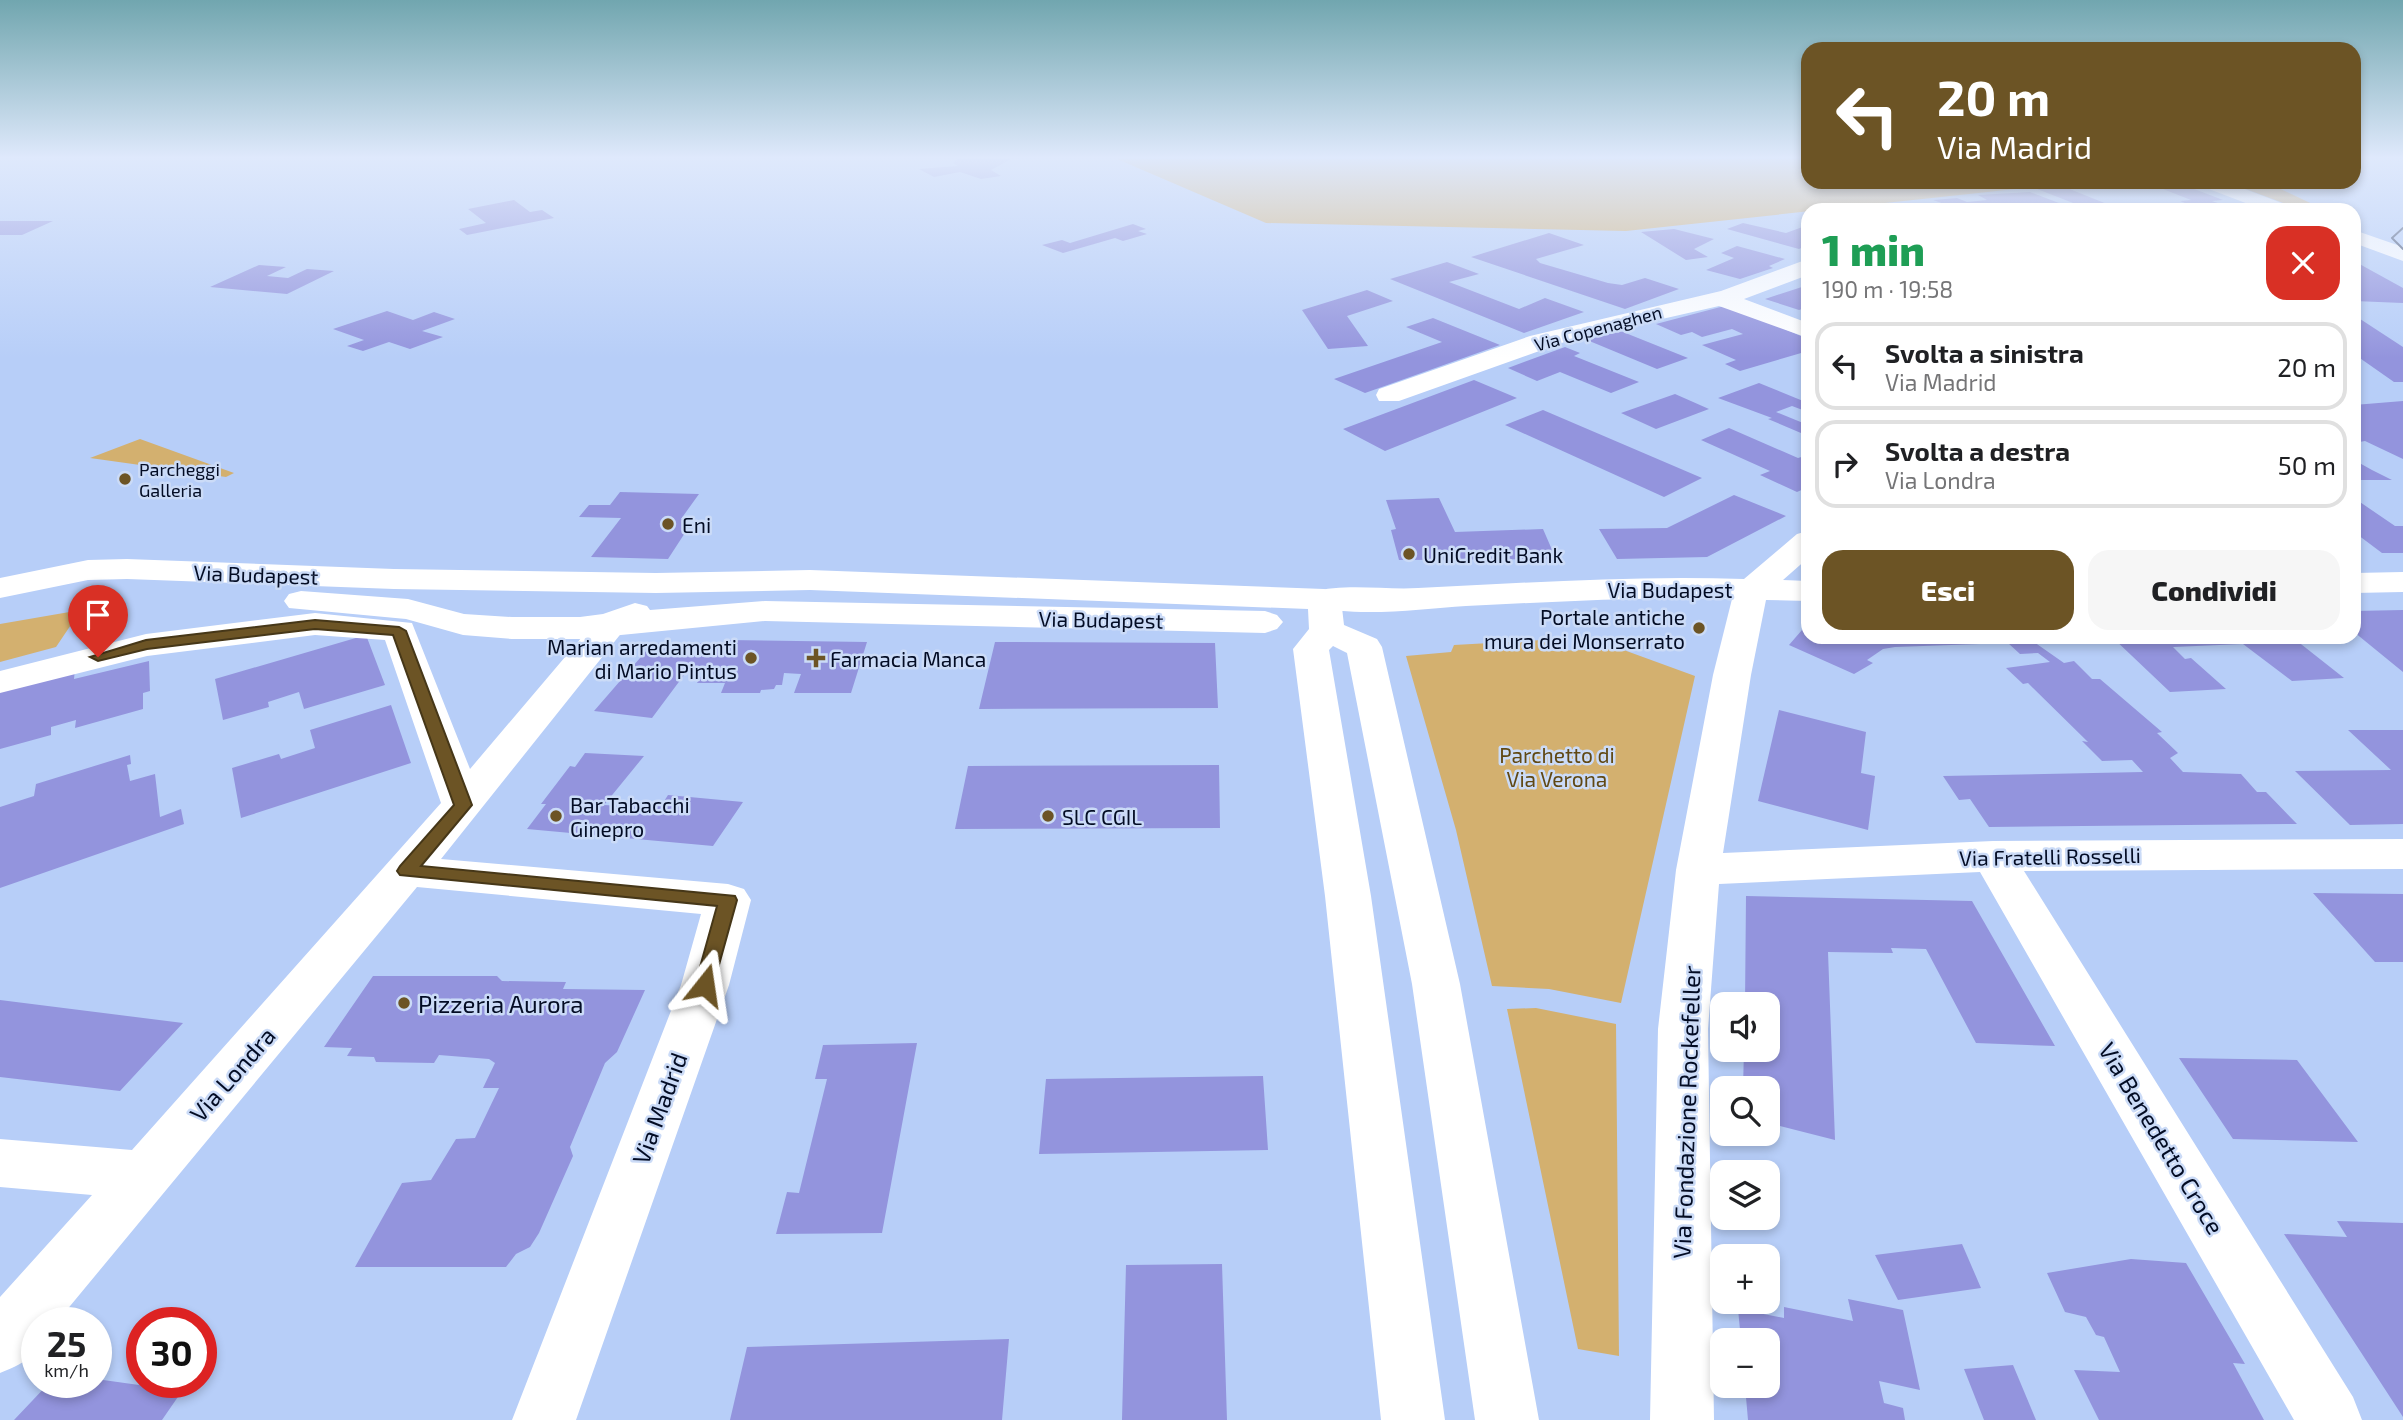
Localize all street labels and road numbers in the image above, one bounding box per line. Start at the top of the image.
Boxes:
street label: Via Copenaghen [1532,300,1664,356]
street label: Via Budapest [193,559,319,589]
street label: Via Budapest [1608,577,1732,602]
street label: Via Budapest [1038,605,1164,633]
street label: Via Fratelli Rosselli [1959,842,2141,870]
street label: Via Fondazione Rockefeller [1666,964,1706,1259]
street label: Via Londra [183,1021,281,1127]
street label: Via Benedetto Croce [2093,1037,2231,1239]
street label: Via Madrid [625,1048,693,1168]

